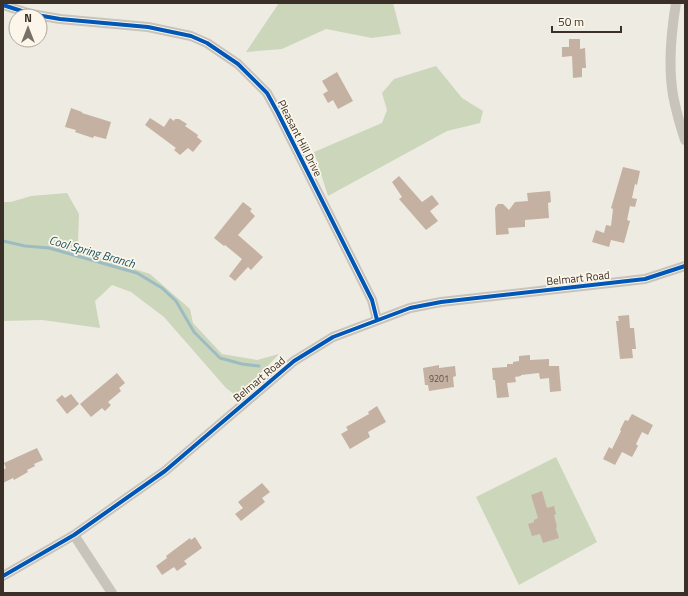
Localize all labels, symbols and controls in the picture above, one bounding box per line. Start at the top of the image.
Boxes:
north arrow [8,8,48,48]
scale bar [552,8,621,34]
text: N [24,10,32,26]
text: 50 m [558,12,584,31]
street label: Pleasant Hill Drive [274,97,326,180]
water label: Cool Spring Branch [47,230,138,273]
street label: Belmart Road [546,267,611,289]
street label: Belmart Road [230,352,289,406]
house number: 9201 [429,372,449,385]

